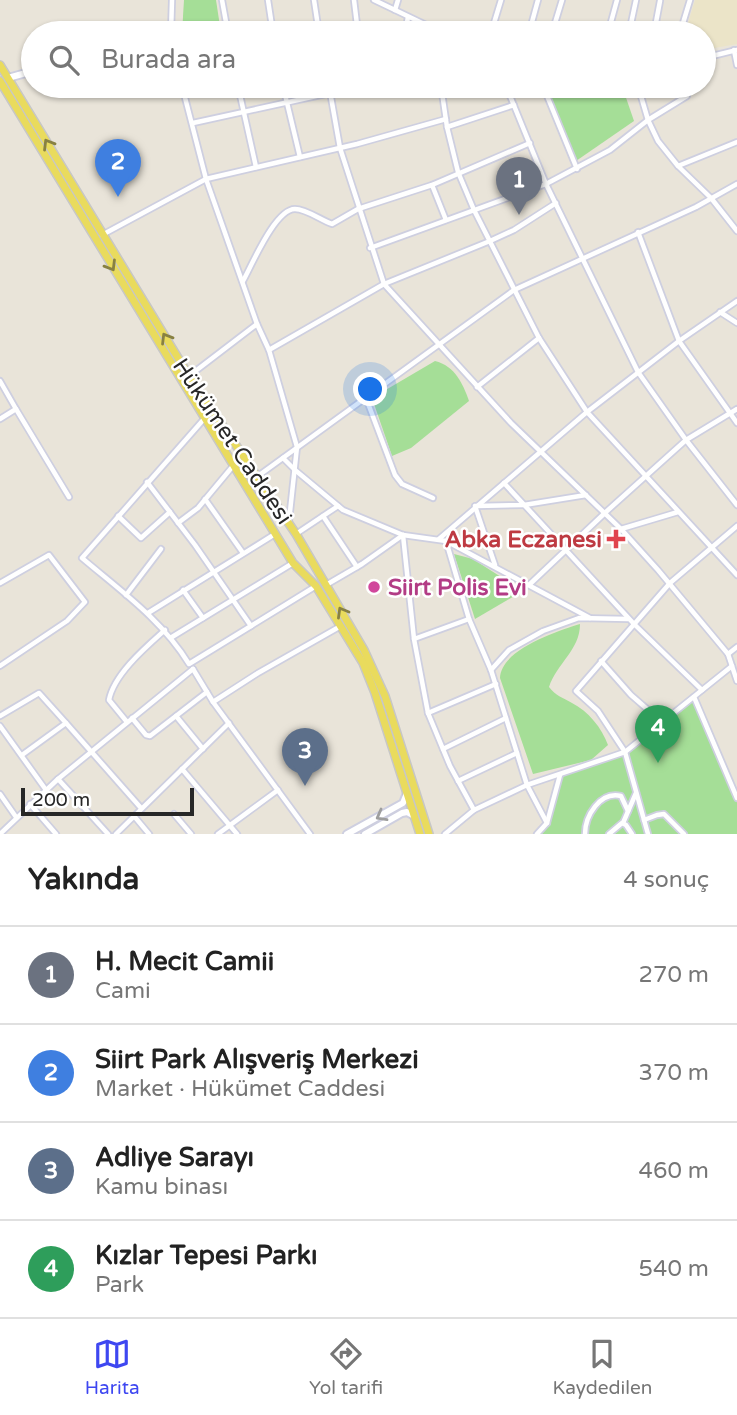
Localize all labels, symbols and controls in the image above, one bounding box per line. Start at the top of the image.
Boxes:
search box [21,21,716,98]
icon: search [45,41,83,79]
text: Burada ara [101,44,236,75]
one-way arrow [43,138,56,151]
pin: 2 [95,139,141,197]
pin: 1 [496,157,542,215]
one-way arrow [103,258,116,271]
one-way arrow [161,332,174,345]
street label: Hükümet Caddesi [166,353,298,530]
your location [353,372,387,406]
place label: Abka Eczanesi [444,526,602,554]
marker: Abka Eczanesi [608,531,624,547]
place label: Siirt Polis Evi [388,574,527,602]
marker: Siirt Polis Evi [366,579,382,595]
one-way arrow [337,606,350,619]
pin: 4 [635,705,681,763]
pin: 3 [282,728,328,786]
scale bar [21,785,194,817]
text: 200 m [32,789,90,811]
one-way arrow [375,807,388,821]
text: Yakında [28,861,139,898]
text: 4 sonuç [623,866,709,894]
text: H. Mecit Camii [95,946,274,977]
text: 1 [44,961,58,989]
text: 270 m [639,961,709,989]
text: Cami [95,977,151,1005]
text: Siirt Park Alışveriş Merkezi [95,1044,419,1075]
text: 2 [44,1059,58,1087]
text: 370 m [639,1059,709,1087]
text: Market · Hükümet Caddesi [95,1075,385,1103]
text: Adliye Sarayı [95,1142,254,1173]
text: 3 [44,1157,58,1185]
text: 460 m [639,1157,709,1185]
text: Kamu binası [95,1173,228,1201]
text: Kızlar Tepesi Parkı [95,1240,317,1271]
text: 4 [44,1255,58,1283]
text: 540 m [639,1255,709,1283]
text: Park [95,1271,144,1299]
tab: Harita [85,1335,140,1399]
tab: Yol tarifi [309,1335,383,1399]
tab: Kaydedilen [552,1335,652,1399]

